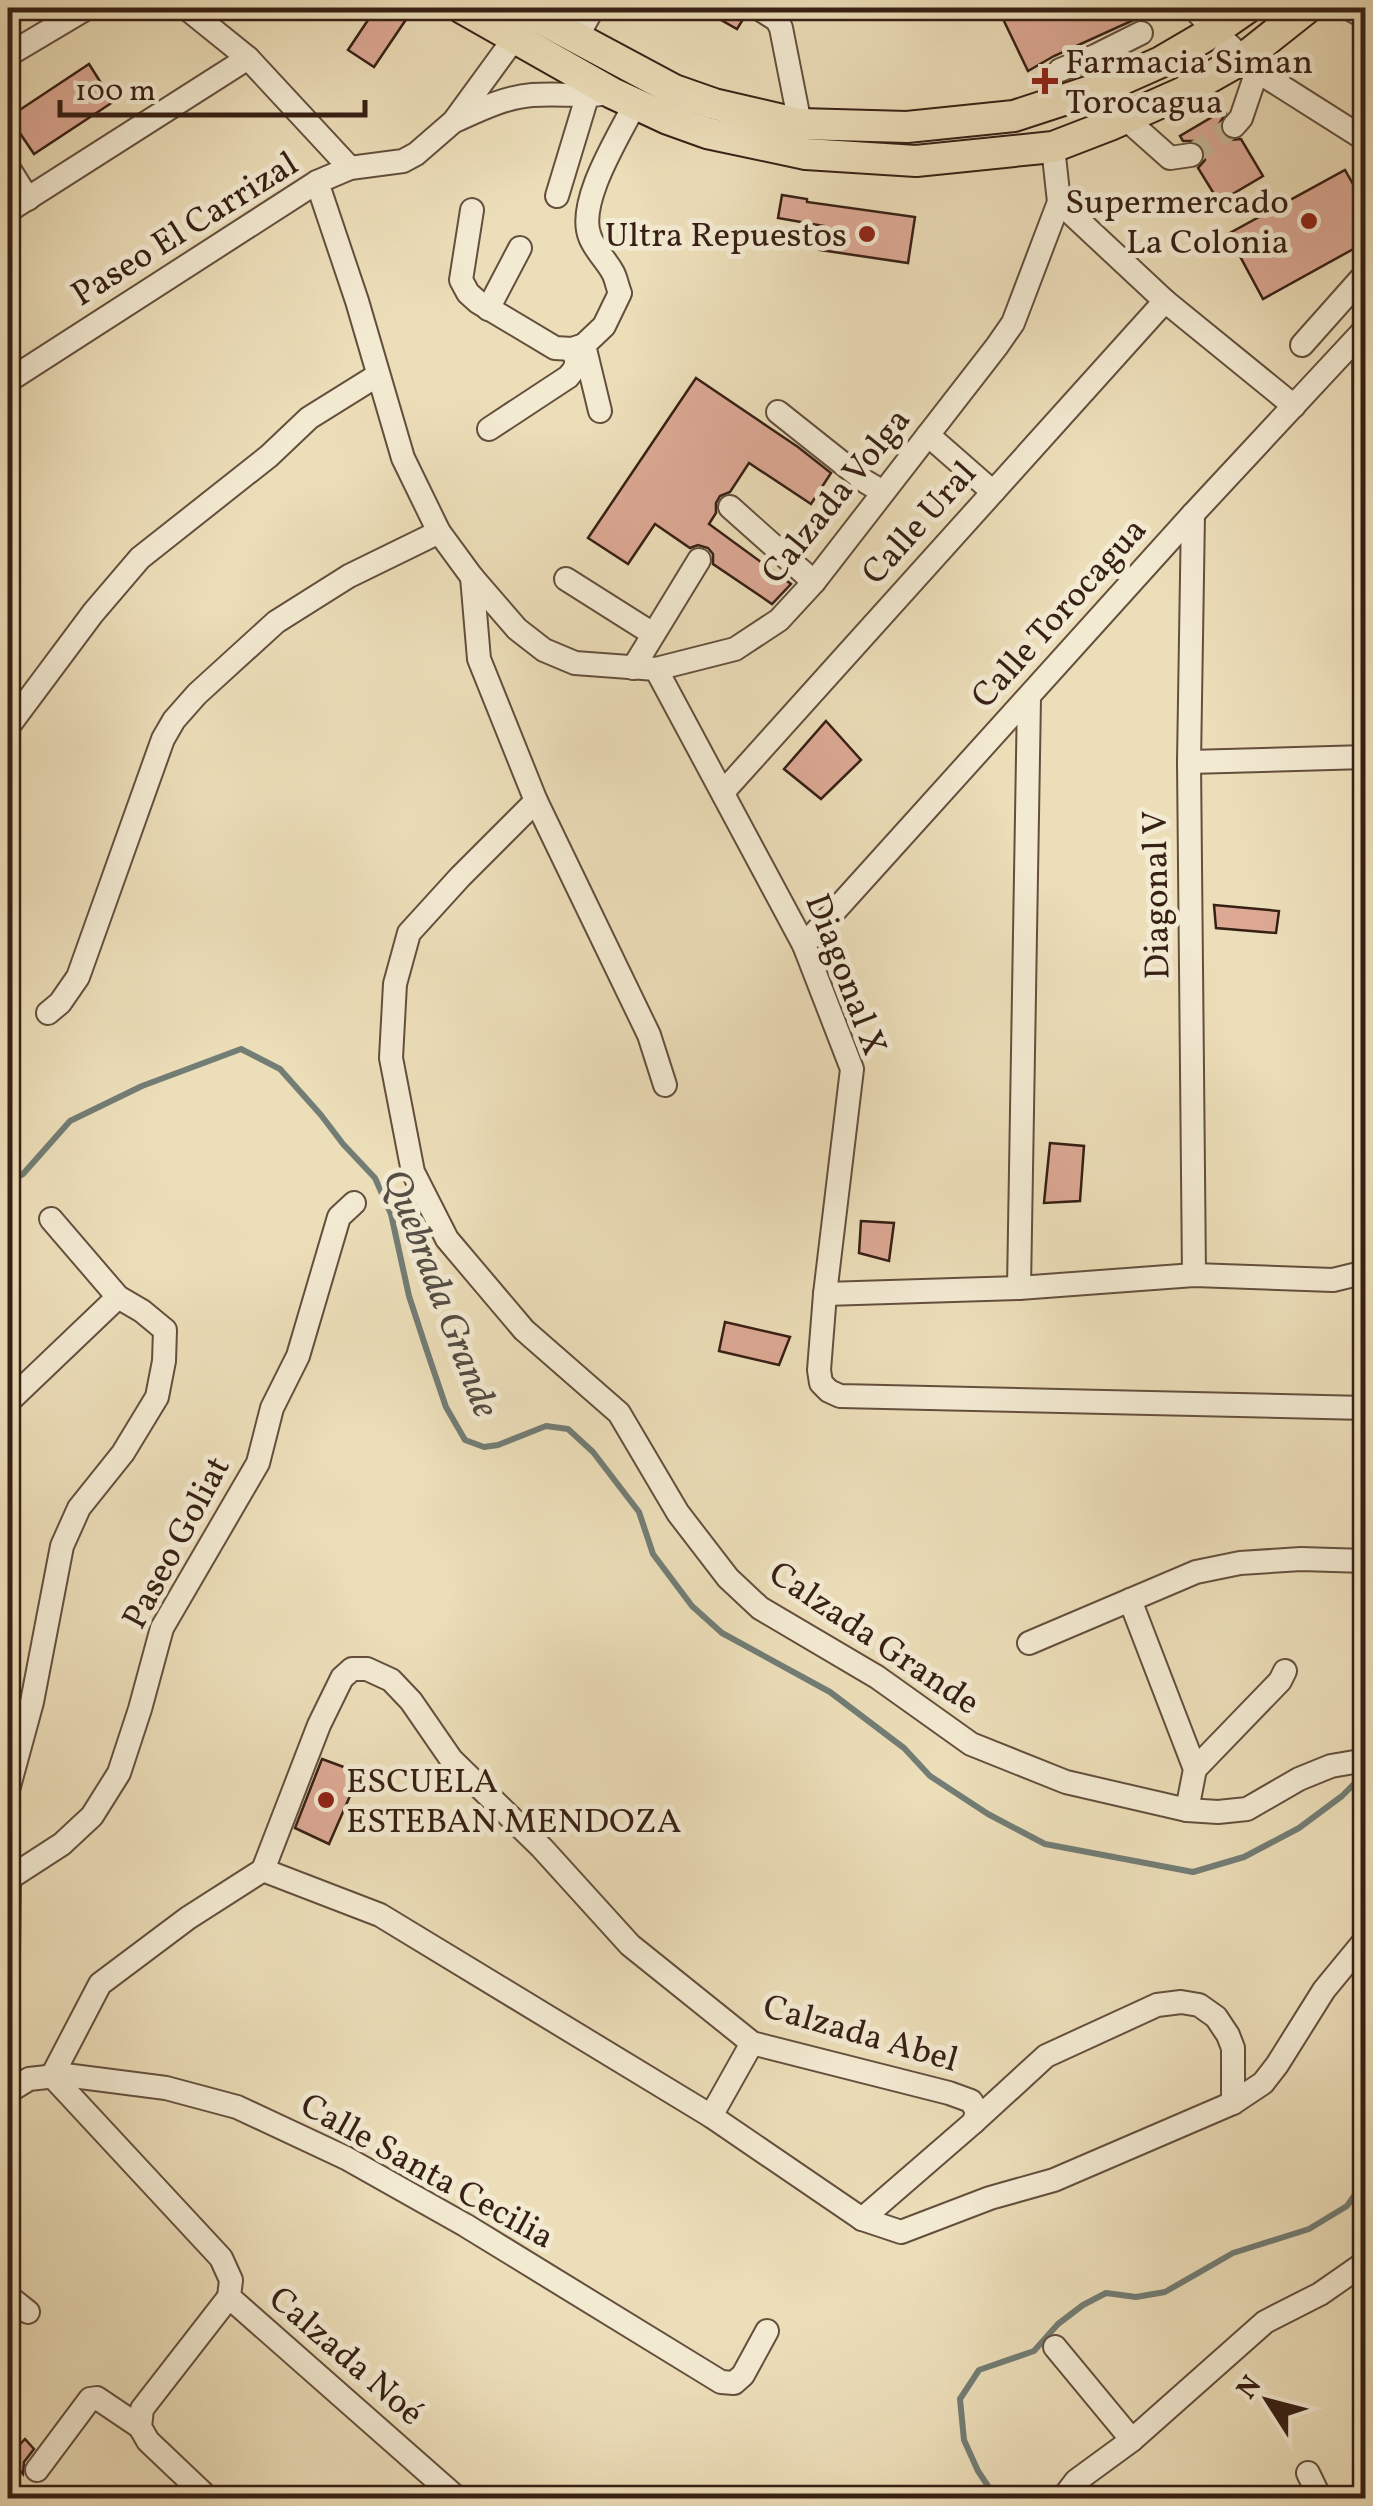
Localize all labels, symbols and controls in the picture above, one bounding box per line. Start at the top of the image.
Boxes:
place label: Farmacia Siman Torocagua [1065,40,1313,128]
scale bar [60,55,365,117]
marker: Farmacia Siman Torocagua [1034,70,1056,92]
text: 100 m [75,71,156,113]
street label: Paseo El Carrizal [63,142,308,320]
place label: Supermercado La Colonia [1065,180,1289,268]
marker: Supermercado La Colonia [1298,210,1320,232]
place label: Ultra Repuestos [605,213,847,261]
marker: Ultra Repuestos [856,223,878,245]
street label: Calzada Volga [751,399,923,595]
street label: Calle Ural [852,452,989,596]
street label: Calle Torocagua [961,508,1159,720]
street label: Diagonal V [1133,810,1183,980]
street label: Diagonal X [791,888,897,1063]
water label: Quebrada Grande [367,1163,510,1426]
street label: Paseo Goliat [112,1449,243,1638]
street label: Calzada Grande [758,1551,988,1728]
place label: ESCUELA ESTEBAN MENDOZA [346,1759,681,1847]
marker: ESCUELA ESTEBAN MENDOZA [315,1789,337,1811]
street label: Calzada Abel [757,1984,963,2086]
street label: Calle Santa Cecilia [291,2083,562,2262]
street label: Calzada Noé [257,2276,433,2438]
north arrow [1218,2351,1318,2451]
text: N [1228,2368,1272,2407]

